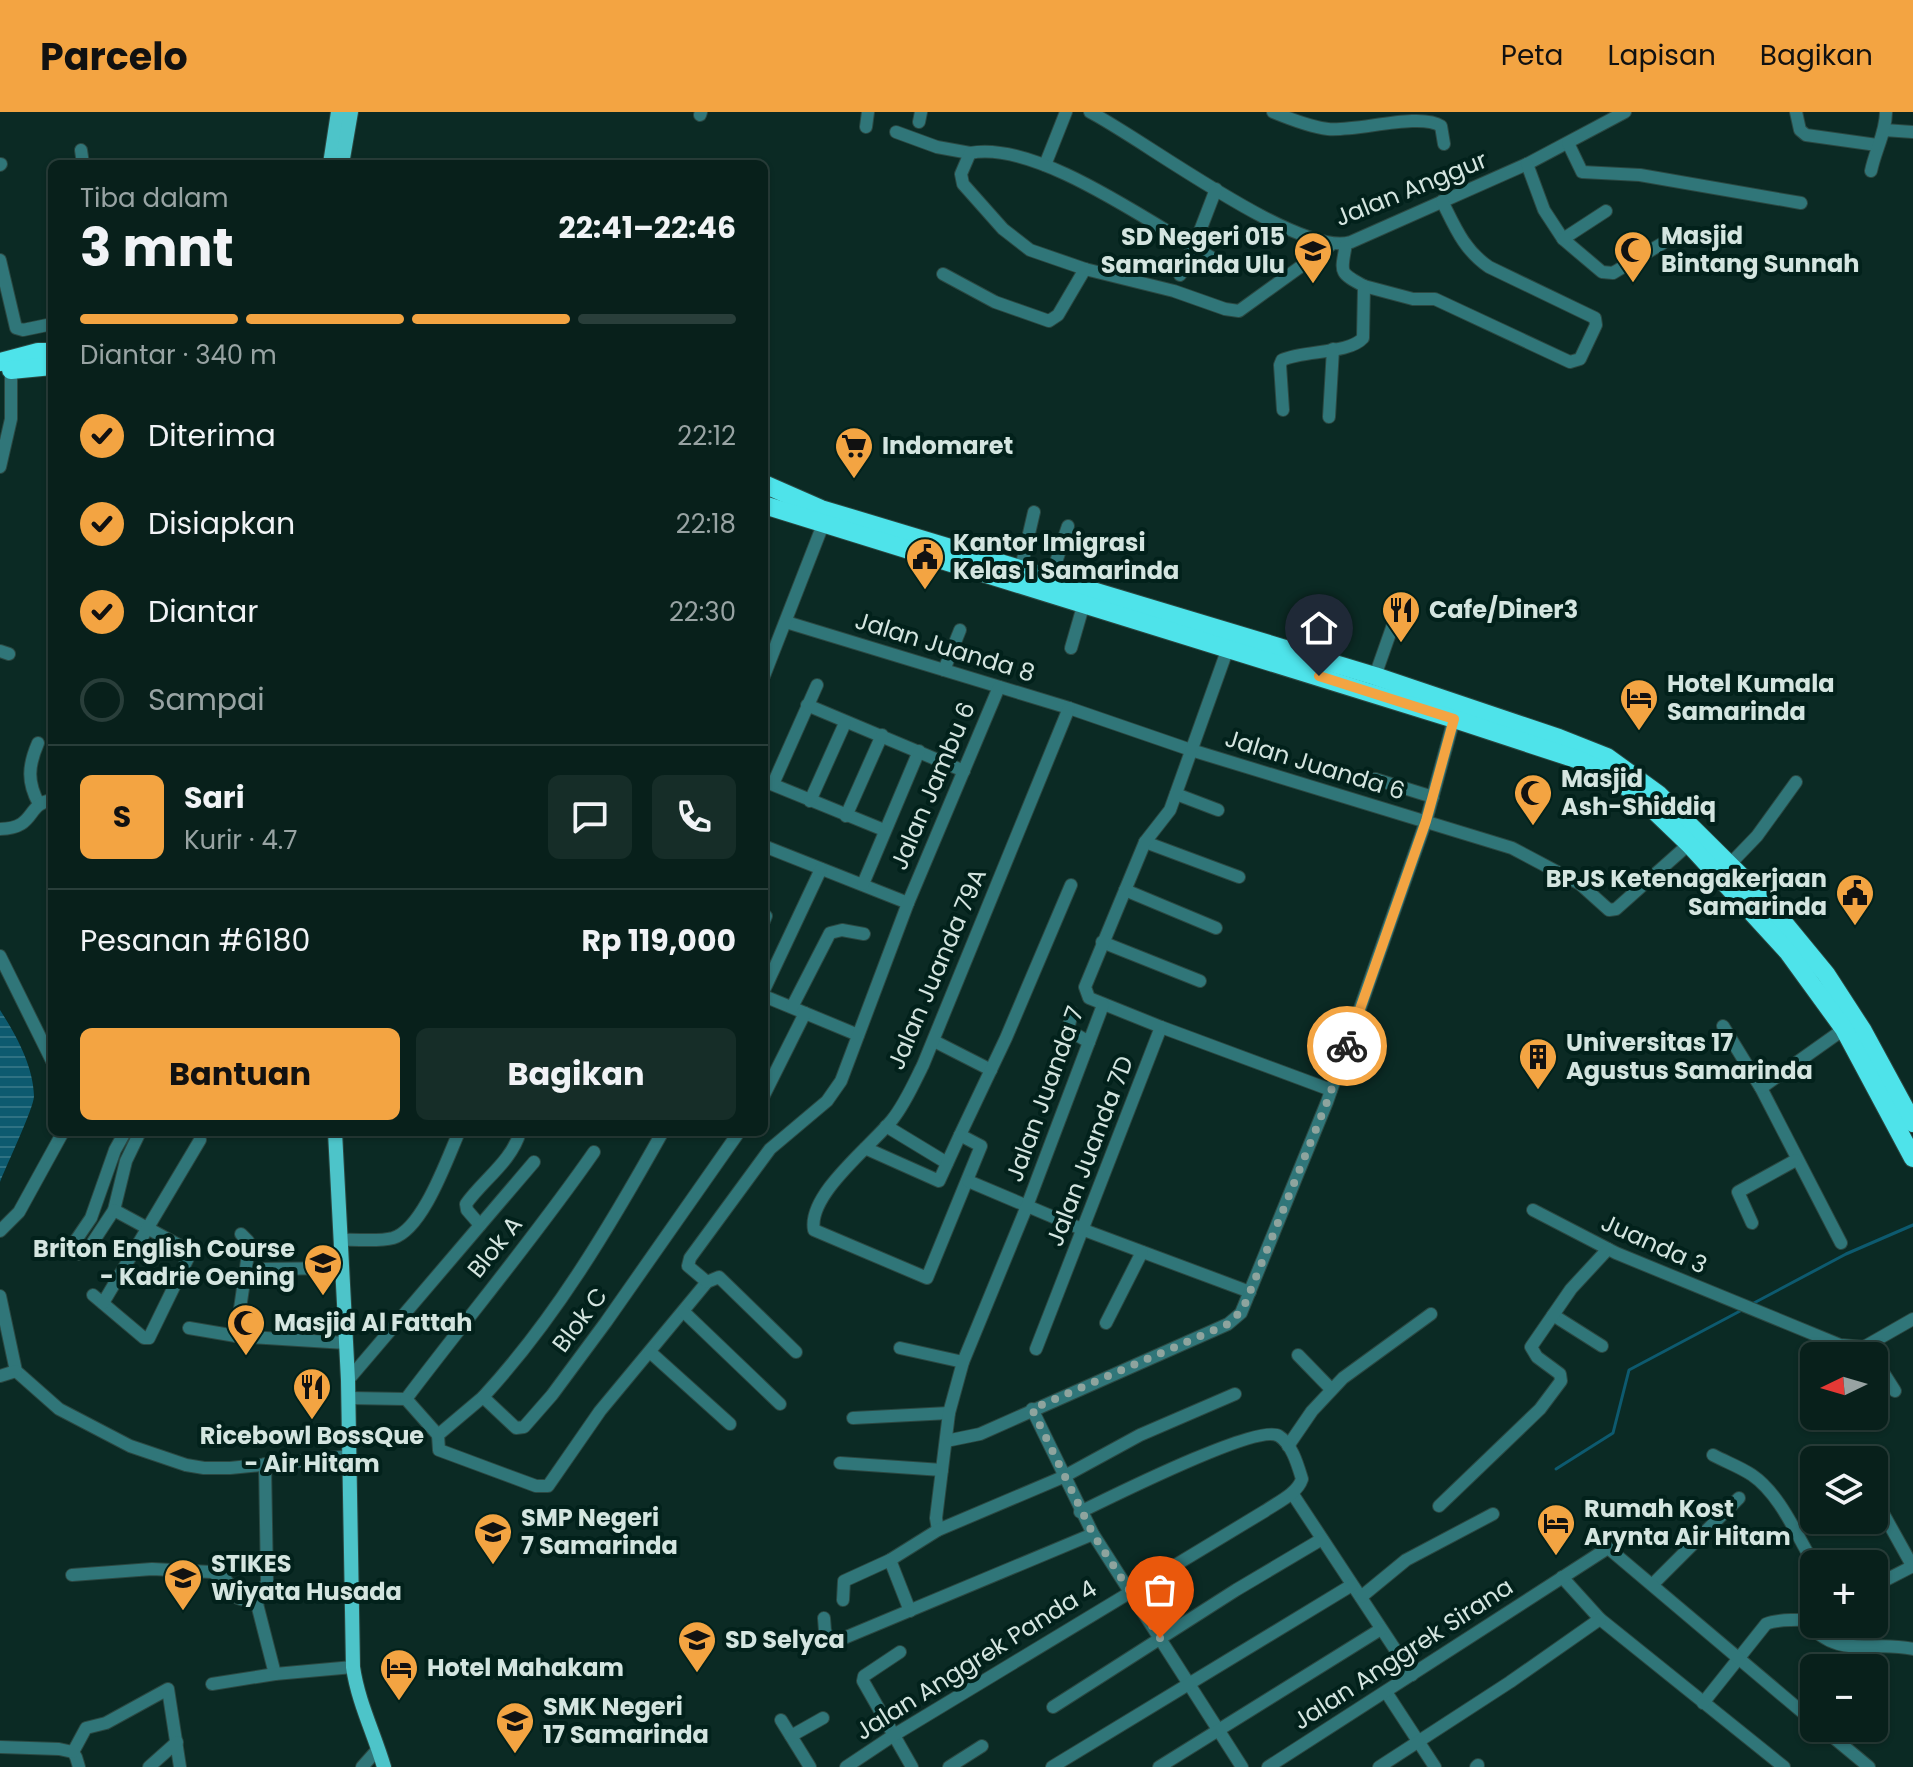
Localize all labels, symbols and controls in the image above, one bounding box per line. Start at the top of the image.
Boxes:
text: Parcelo [40,30,188,83]
text: Peta [1501,36,1564,75]
text: Lapisan [1608,36,1716,75]
text: Bagikan [1760,36,1873,75]
street label: Jalan Anggur [1330,143,1492,234]
text: Tiba dalam [80,180,228,216]
text: 22:41–22:46 [559,206,736,249]
text: 3 mnt [80,211,234,284]
place label: Masjid Bintang Sunnah [1661,219,1859,280]
place label: SD Negeri 015 Samarinda Ulu [1101,220,1285,281]
mosque icon: Masjid Bintang Sunnah [1612,229,1654,284]
school or university icon: SD Negeri 015 Samarinda Ulu [1292,230,1334,285]
text: Diantar · 340 m [80,337,277,373]
icon: check [80,414,124,458]
text: Diterima [148,414,276,457]
text: 22:12 [677,418,736,454]
supermarket icon: Indomaret [833,425,875,480]
place label: Indomaret [882,429,1013,462]
icon: check [80,502,124,546]
text: Disiapkan [148,502,295,545]
text: 22:18 [676,506,736,542]
place label: Kantor Imigrasi Kelas 1 Samarinda [953,526,1179,587]
public building icon: Kantor Imigrasi Kelas 1 Samarinda [904,536,946,591]
restaurant icon: Cafe/Diner3 [1380,589,1422,644]
icon: check [80,590,124,634]
text: Diantar [148,590,258,633]
place label: Cafe/Diner3 [1429,593,1578,626]
text: 22:30 [669,594,736,630]
pin [1285,594,1353,676]
street label: Jalan Juanda 8 [851,603,1039,690]
icon: home [1297,606,1341,650]
place label: Hotel Kumala Samarinda [1667,667,1835,728]
hotel icon: Hotel Kumala Samarinda [1618,677,1660,732]
text: Sampai [148,678,265,721]
street label: Jalan Jambu 6 [882,697,983,875]
street label: Jalan Juanda 6 [1221,721,1409,808]
place label: Masjid Ash-Shiddiq [1561,762,1716,823]
mosque icon: Masjid Ash-Shiddiq [1512,772,1554,827]
button: chat [548,775,632,859]
button: phone [652,775,736,859]
text: Sari [184,776,245,819]
text: S [113,795,131,838]
text: Kurir · 4.7 [184,822,297,858]
place label: BPJS Ketenagakerjaan Samarinda [1546,862,1827,923]
street label: Jalan Juanda 79A [879,863,994,1075]
public building icon: BPJS Ketenagakerjaan Samarinda [1834,872,1876,927]
text: Pesanan #6180 [80,919,310,962]
text: Rp 119,000 [581,919,736,962]
street label: Jalan Juanda 7 [997,1002,1092,1186]
courier [1307,1006,1387,1086]
icon: bike [1325,1024,1369,1068]
place label: Universitas 17 Agustus Samarinda [1566,1026,1813,1087]
button: Bantuan [80,1028,400,1120]
button: Bagikan [416,1028,736,1120]
building icon: Universitas 17 Agustus Samarinda [1517,1036,1559,1091]
street label: Jalan Juanda 7D [1038,1051,1141,1251]
street label: Juanda 3 [1596,1206,1712,1282]
street label: Blok A [459,1209,530,1285]
place label: Briton English Course - Kadrie Oening [33,1232,295,1293]
school or university icon: Briton English Course - Kadrie Oening [302,1242,344,1297]
street label: Blok C [544,1281,615,1359]
mosque icon: Masjid Al Fattah [225,1302,267,1357]
place label: Masjid Al Fattah [274,1306,472,1339]
north arrow [1800,1342,1888,1430]
map controls [1800,1342,1888,1742]
restaurant icon: Ricebowl BossQue - Air Hitam [291,1366,333,1421]
place label: Ricebowl BossQue - Air Hitam [200,1419,424,1480]
button: layers [1800,1446,1888,1534]
place label: Rumah Kost Arynta Air Hitam [1584,1492,1791,1553]
place label: SMP Negeri 7 Samarinda [521,1501,678,1562]
hotel icon: Rumah Kost Arynta Air Hitam [1535,1502,1577,1557]
school or university icon: SMP Negeri 7 Samarinda [472,1511,514,1566]
place label: STIKES Wiyata Husada [211,1547,402,1608]
button: + [1800,1550,1888,1638]
pin [1126,1556,1194,1638]
school or university icon: STIKES Wiyata Husada [162,1557,204,1612]
icon: bag [1138,1568,1182,1612]
street label: Jalan Anggrek Sirana [1286,1570,1519,1737]
street label: Jalan Anggrek Panda 4 [849,1572,1103,1747]
school or university icon: SD Selyca [676,1619,718,1674]
place label: SD Selyca [725,1623,845,1656]
hotel icon: Hotel Mahakam [378,1647,420,1702]
place label: Hotel Mahakam [427,1651,624,1684]
button: − [1800,1654,1888,1742]
place label: SMK Negeri 17 Samarinda [543,1690,709,1751]
school or university icon: SMK Negeri 17 Samarinda [494,1700,536,1755]

